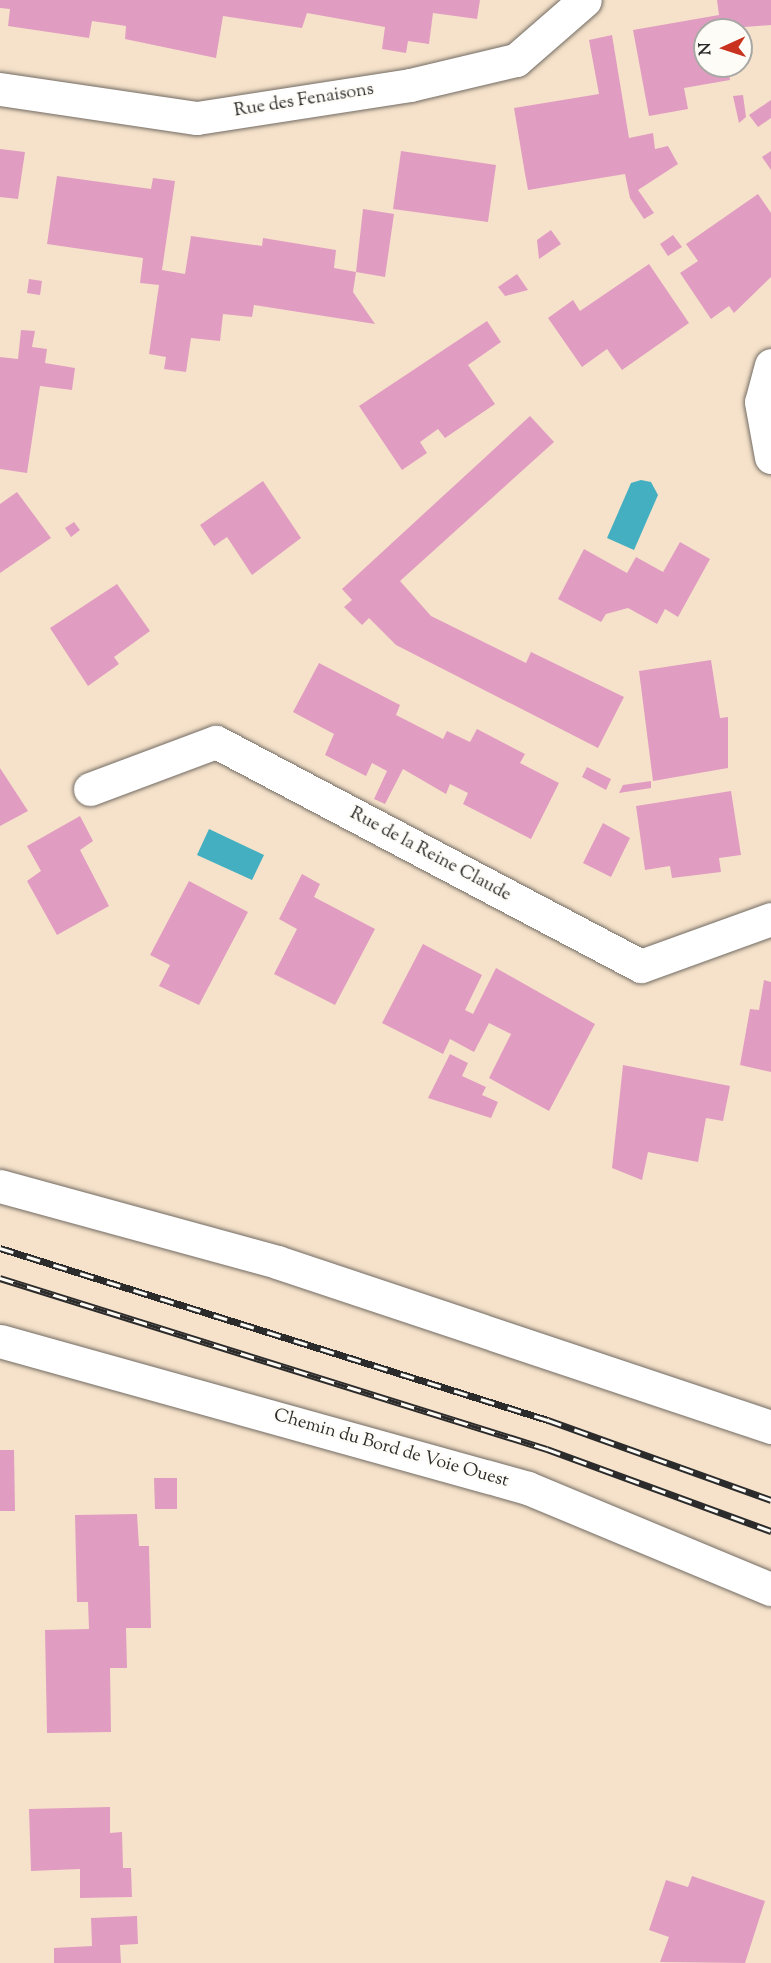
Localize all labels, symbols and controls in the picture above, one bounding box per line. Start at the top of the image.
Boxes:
north arrow [693,18,753,78]
text: N [695,42,718,56]
street label: Rue des Fenaisons [233,79,375,123]
street label: Rue de la Reine Claude [346,803,514,907]
street label: Chemin du Bord de Voie Ouest [271,1405,511,1493]

